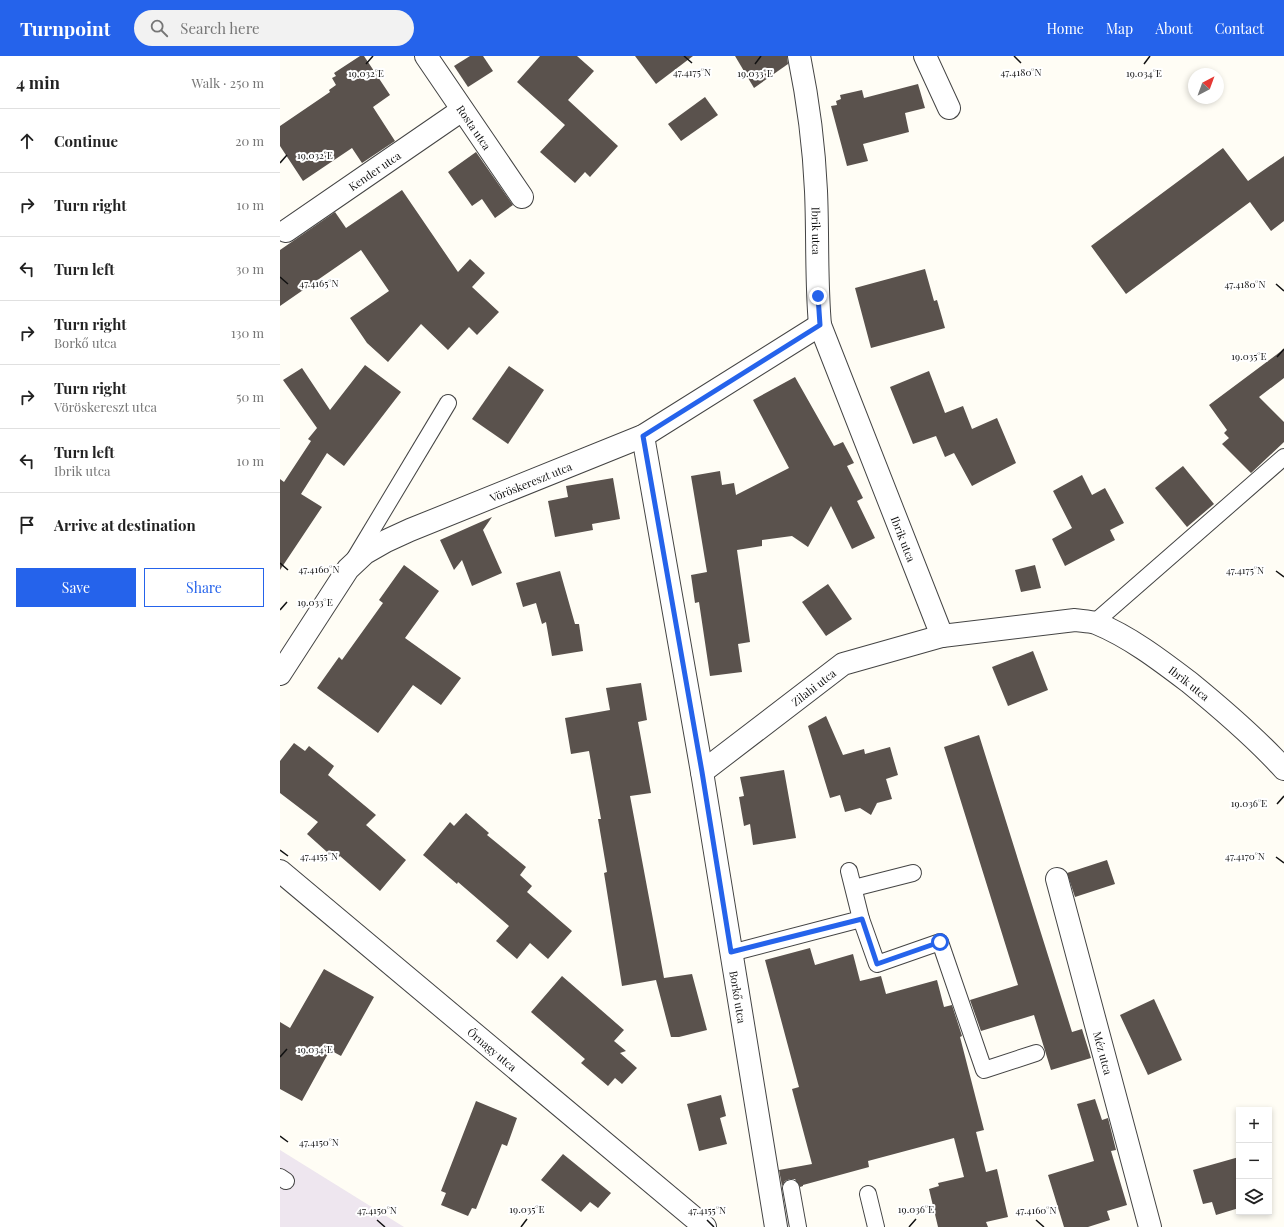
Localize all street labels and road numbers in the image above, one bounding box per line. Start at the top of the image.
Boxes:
street label: Rosta utca [454,102,495,153]
street label: Kender utca [345,147,404,194]
street label: Ibrik utca [809,207,825,255]
street label: Vöröskereszt utca [486,458,574,505]
street label: Ibrik utca [888,514,920,564]
street label: Ibrik utca [1166,662,1213,704]
street label: Zilahi utca [788,665,839,709]
street label: Borkő utca [727,969,750,1025]
street label: Őrnagy utca [465,1024,521,1074]
street label: Méz utca [1091,1030,1117,1077]

